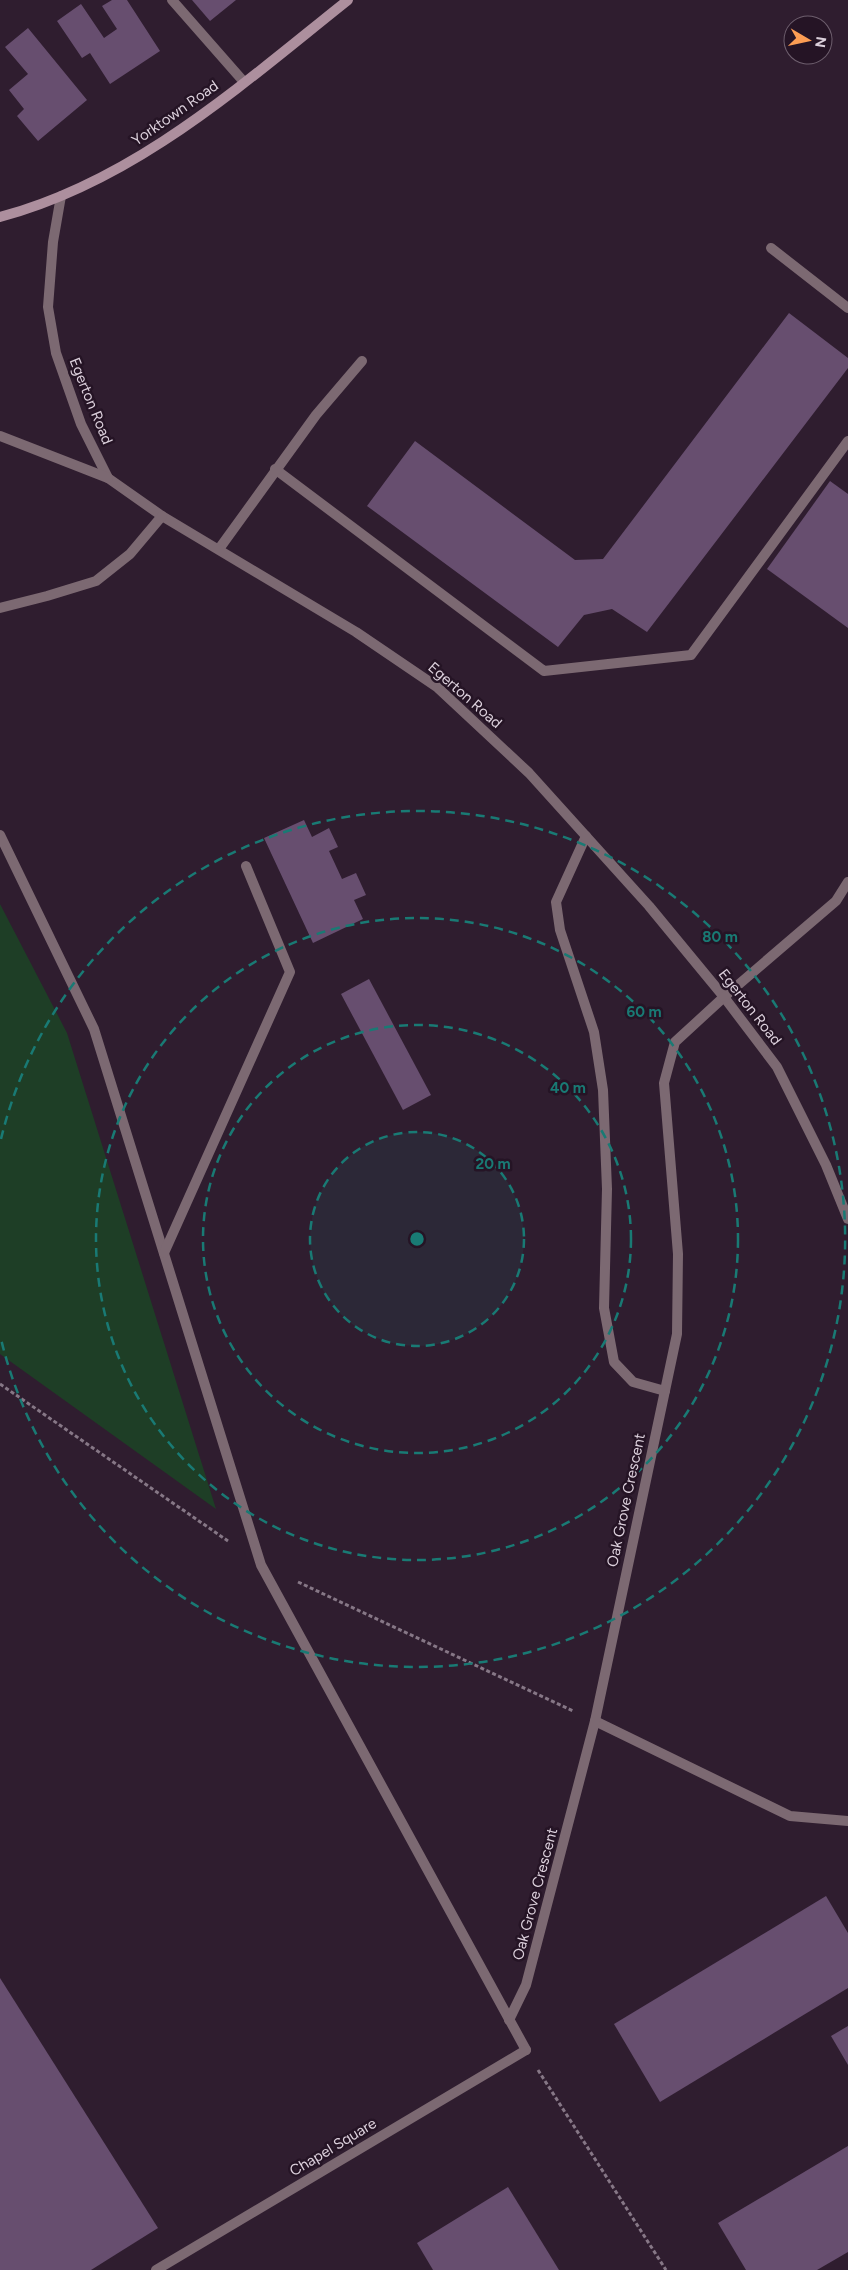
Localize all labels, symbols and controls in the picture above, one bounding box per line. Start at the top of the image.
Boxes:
north arrow [783,15,833,65]
text: N [811,35,830,49]
street label: Yorktown Road [128,76,222,150]
street label: Egerton Road [65,355,117,447]
street label: Egerton Road [424,658,506,732]
text: 80 m [702,928,738,946]
street label: Egerton Road [715,965,785,1049]
text: 60 m [626,1003,662,1021]
text: 40 m [550,1079,586,1097]
text: 20 m [475,1155,511,1173]
centre of rings [408,1230,426,1248]
street label: Oak Grove Crescent [603,1431,649,1568]
street label: Oak Grove Crescent [509,1826,561,1962]
street label: Chapel Square [286,2114,380,2180]

